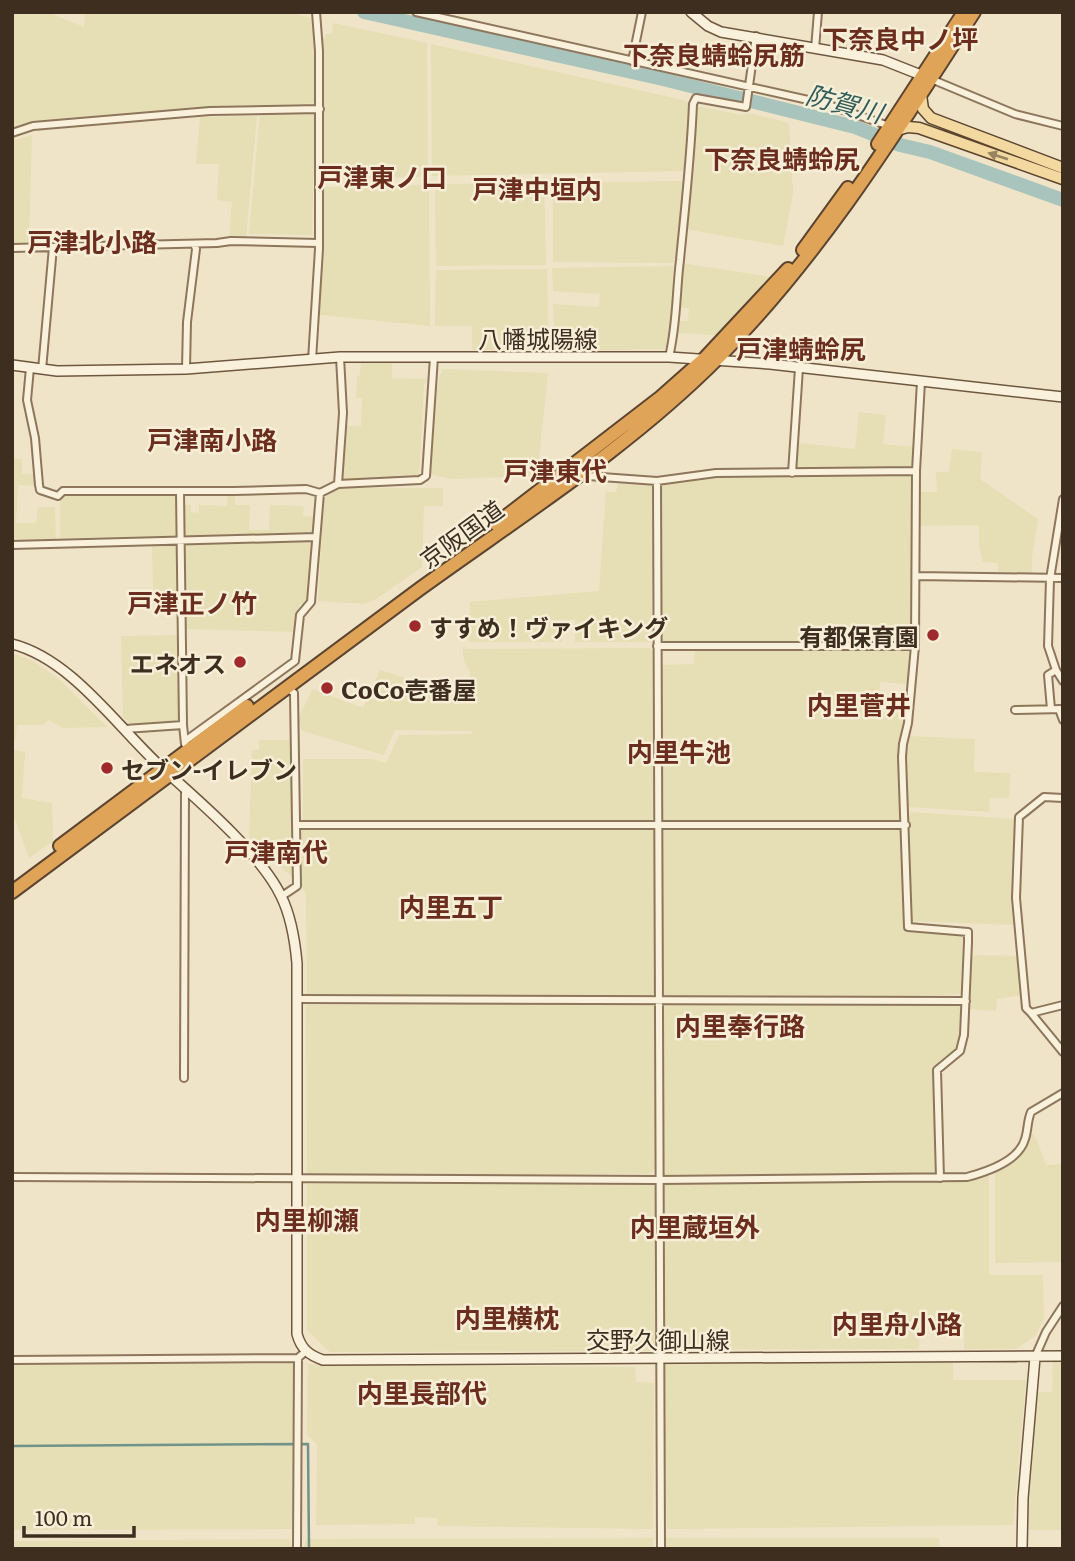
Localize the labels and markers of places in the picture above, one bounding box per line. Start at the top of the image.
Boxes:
place label: すすめ！ヴァイキング [429,609,668,644]
marker: すすめ！ヴァイキング [407,618,423,634]
place label: 有都保育園 [799,618,919,653]
marker: 有都保育園 [925,627,941,643]
place label: エネオス [130,645,226,680]
marker: エネオス [232,654,248,670]
place label: CoCo壱番屋 [341,671,477,706]
marker: CoCo壱番屋 [319,680,335,696]
place label: セブン-イレブン [121,751,297,786]
marker: セブン-イレブン [99,760,115,776]

